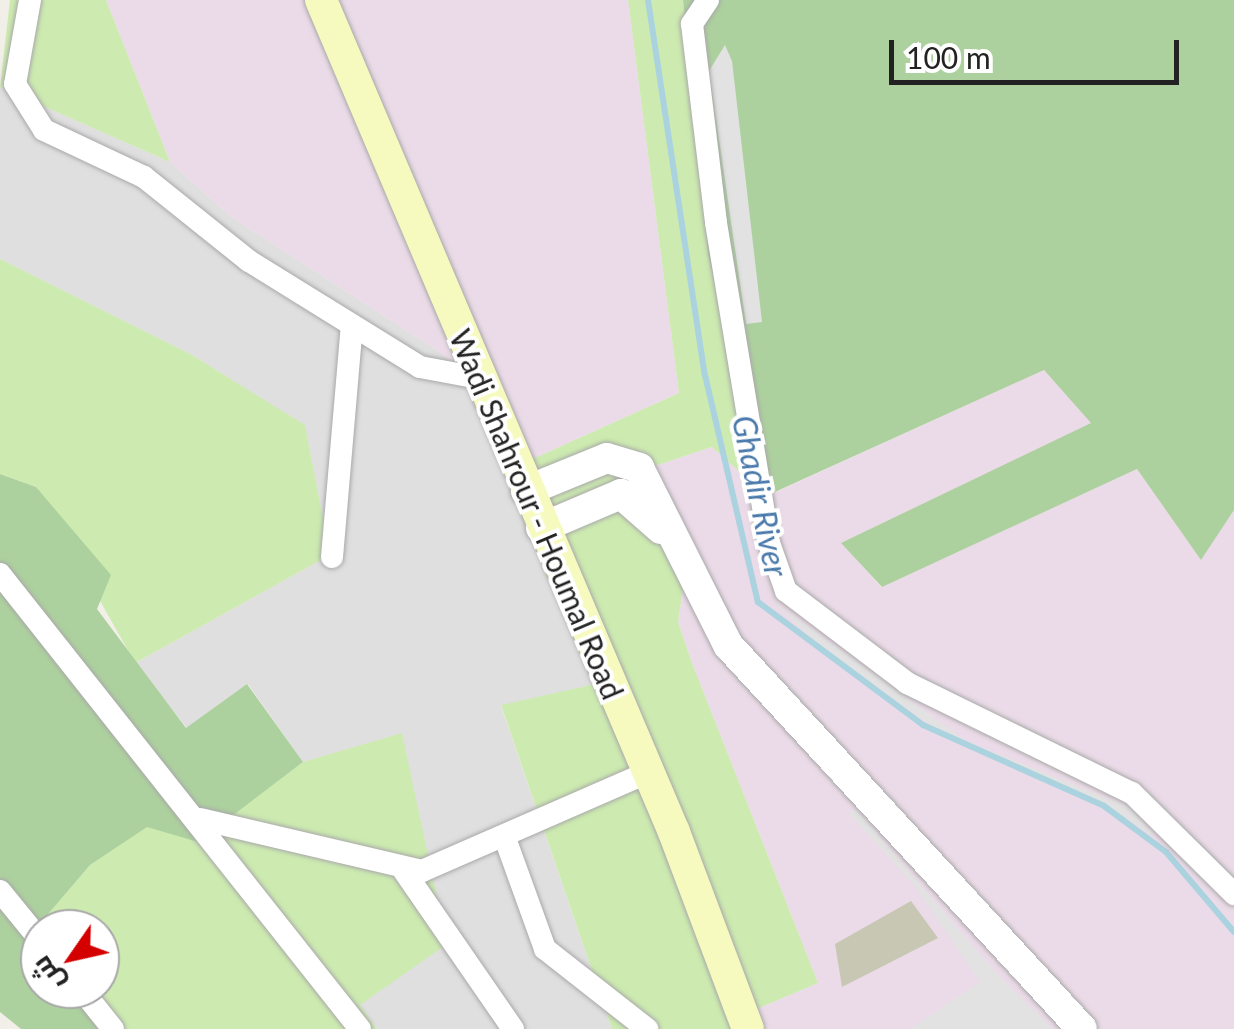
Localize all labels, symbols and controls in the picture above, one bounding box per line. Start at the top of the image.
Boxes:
scale bar [894,20,1184,82]
text: 100 m [906,39,991,75]
street label: Wadi Shahrour - Houmal Road [443,323,631,705]
water label: Ghadir River [724,412,796,580]
north arrow [20,909,120,1009]
text: ش [23,950,71,999]

